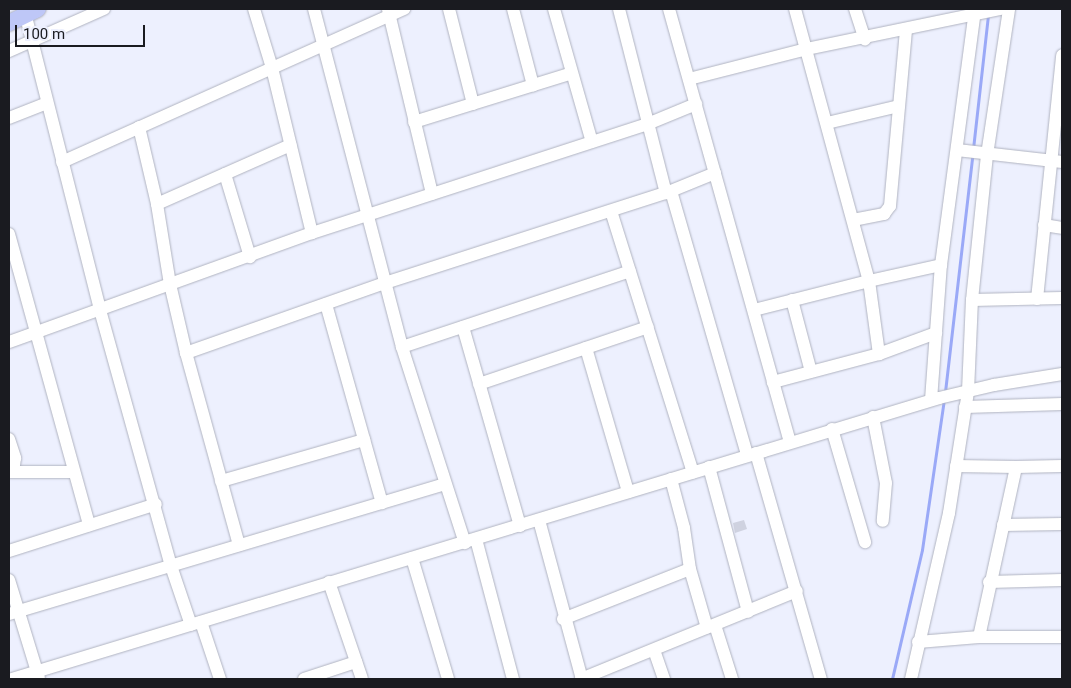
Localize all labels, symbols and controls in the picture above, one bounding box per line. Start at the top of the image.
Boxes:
scale bar [18,15,148,47]
text: 100 m [23,25,65,43]

